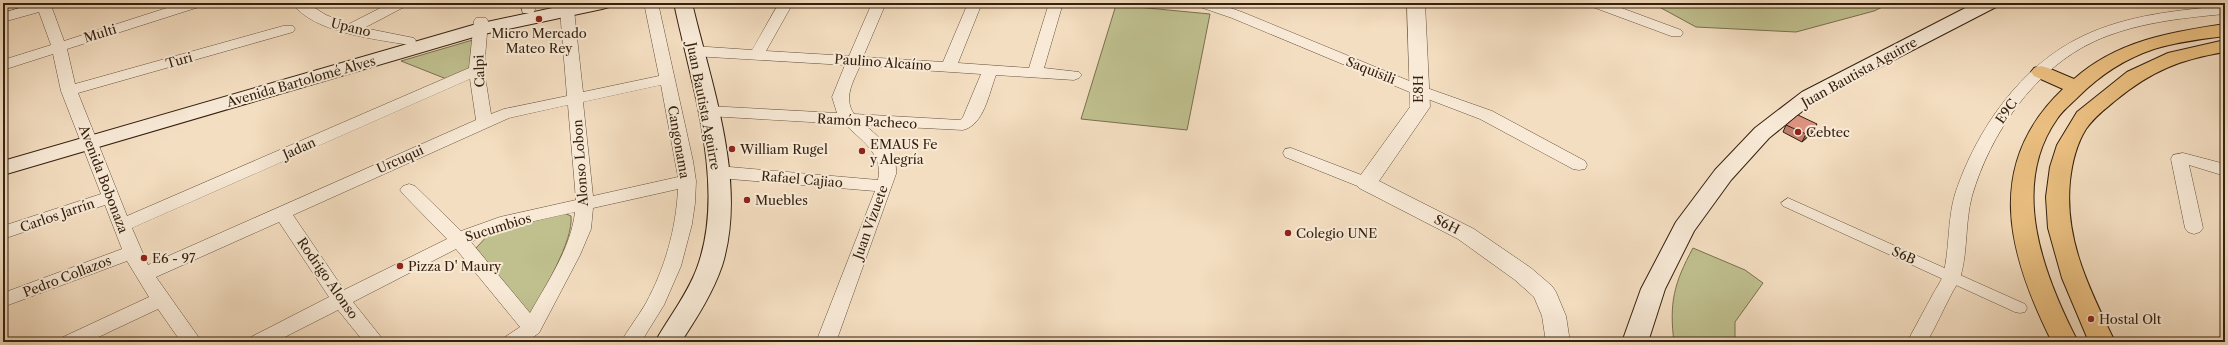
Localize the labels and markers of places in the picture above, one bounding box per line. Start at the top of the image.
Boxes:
marker: Micro Mercado Mateo Rey [534,14,544,24]
place label: Micro Mercado Mateo Rey [491,25,587,56]
place label: Cebtec [1806,124,1850,140]
marker: Cebtec [1793,127,1803,137]
place label: EMAUS Fe y Alegría [869,136,938,167]
place label: William Rugel [739,141,828,157]
marker: William Rugel [727,144,737,154]
marker: EMAUS Fe y Alegría [857,146,867,156]
place label: Muebles [755,192,808,208]
marker: Muebles [742,195,752,205]
place label: Colegio UNE [1296,225,1377,241]
marker: Colegio UNE [1283,228,1293,238]
place label: E6 - 97 [152,250,196,266]
marker: E6 - 97 [139,253,149,263]
place label: Pizza D' Maury [408,258,502,274]
marker: Pizza D' Maury [395,261,405,271]
place label: Hostal Olt [2099,311,2162,327]
marker: Hostal Olt [2086,314,2096,324]

